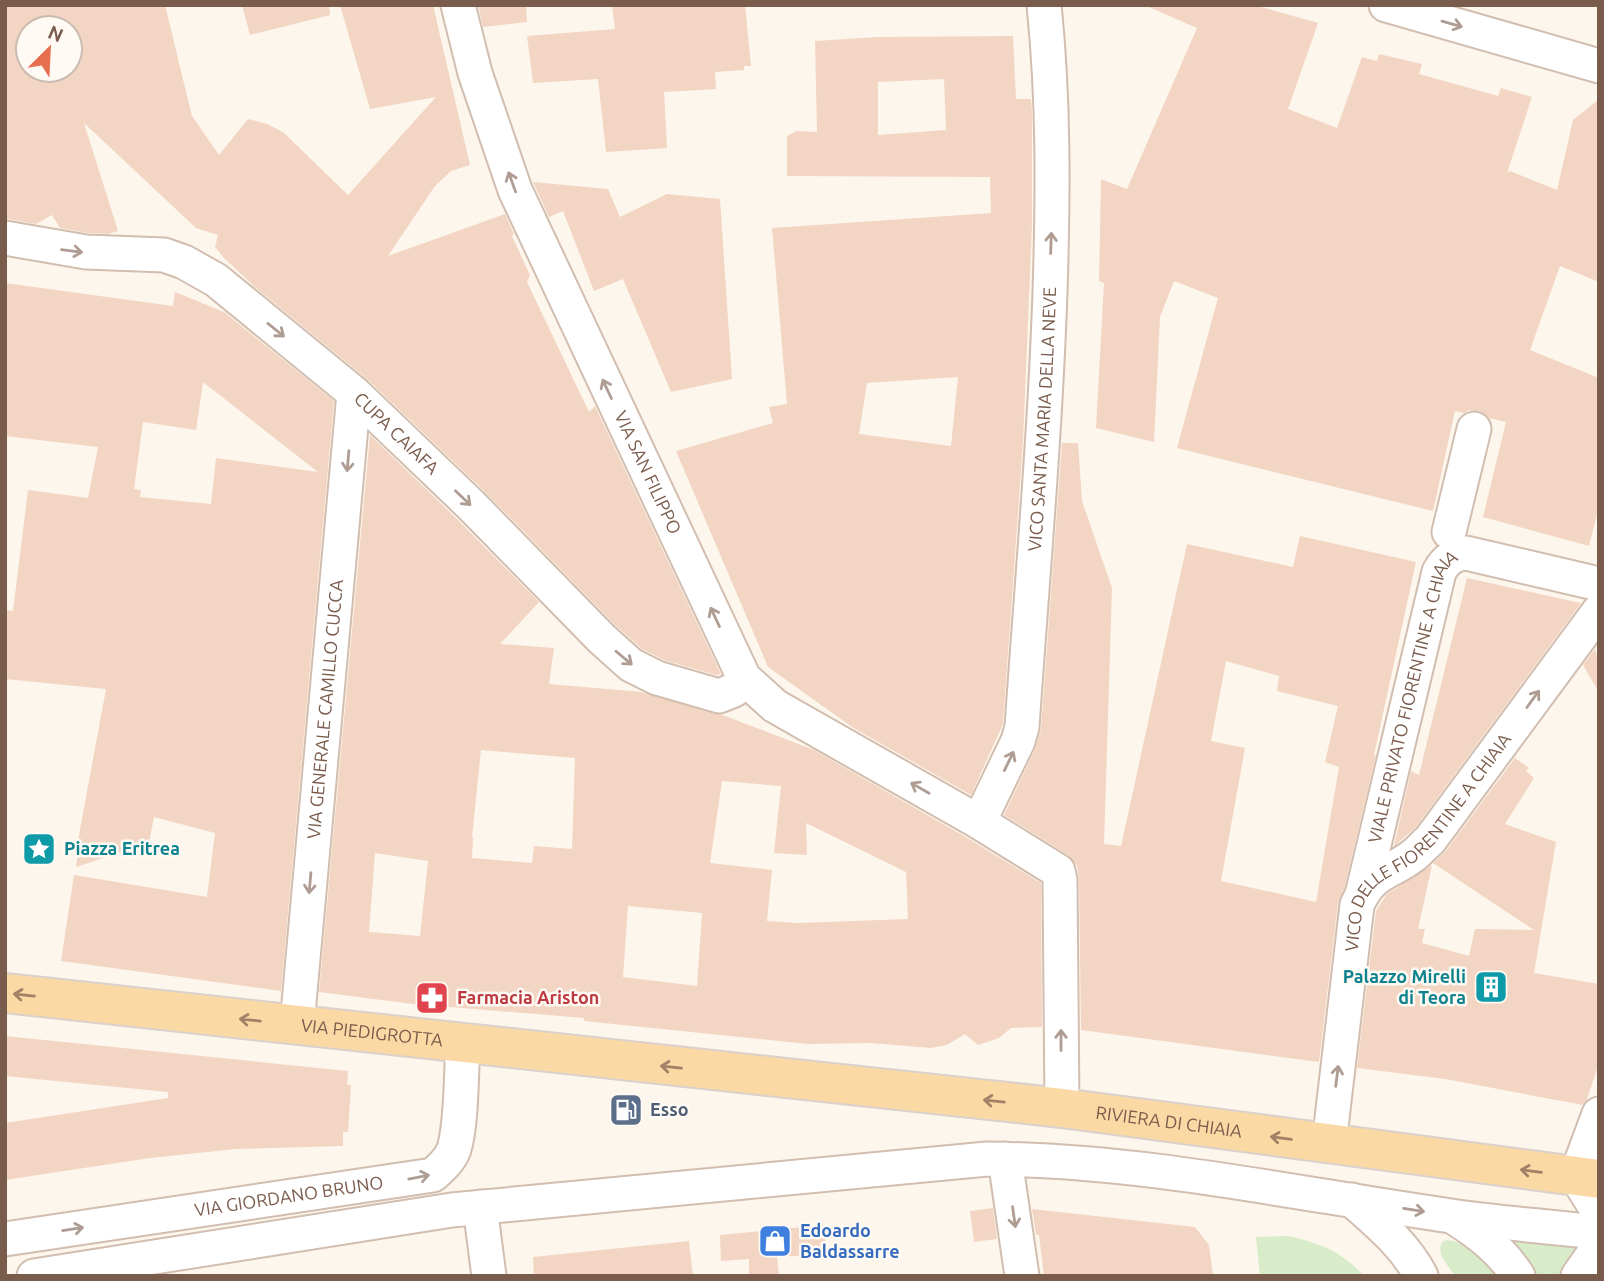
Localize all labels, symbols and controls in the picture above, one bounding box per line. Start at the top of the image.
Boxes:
north arrow [14,14,84,84]
one-way arrow [1440,18,1462,31]
text: N [45,21,67,46]
one-way arrow [505,172,518,194]
one-way arrow [1045,232,1058,255]
one-way arrow [60,244,83,257]
street label: VICO SANTA MARIA DELLA NEVE [1024,287,1059,552]
one-way arrow [266,322,284,337]
one-way arrow [600,379,613,400]
street label: CUPA CAIAFA [351,388,443,478]
street label: VIA SAN FILIPPO [611,408,686,537]
one-way arrow [341,450,354,472]
one-way arrow [454,489,471,506]
street label: VIALE PRIVATO FIORENTINE A CHIAIA [1364,545,1461,845]
street label: VIA GENERALE CAMILLO CUCCA [303,578,346,840]
one-way arrow [708,607,721,628]
one-way arrow [615,650,633,666]
one-way arrow [1526,690,1541,708]
street label: VICO DELLE FIORENTINE A CHIAIA [1341,729,1515,953]
one-way arrow [1003,751,1016,772]
one-way arrow [911,781,931,795]
place icon: Piazza Eritrea [20,830,58,868]
place label: Piazza Eritrea [64,838,180,858]
one-way arrow [303,871,316,894]
place label: Palazzo Mirelli di Teora [1343,966,1466,1007]
building icon: Palazzo Mirelli di Teora [1472,968,1510,1006]
pharmacy icon: Farmacia Ariston [413,979,451,1017]
place label: Farmacia Ariston [457,987,599,1007]
one-way arrow [13,989,36,1002]
one-way arrow [239,1013,262,1026]
street label: VIA PIEDIGROTTA [300,1014,444,1050]
one-way arrow [1054,1028,1068,1051]
one-way arrow [660,1060,683,1073]
one-way arrow [1331,1066,1344,1088]
fuel station icon: Esso [607,1091,645,1129]
one-way arrow [983,1094,1006,1107]
place label: Esso [650,1099,689,1119]
street label: RIVIERA DI CHIAIA [1095,1102,1244,1141]
one-way arrow [1270,1131,1293,1144]
one-way arrow [1520,1164,1543,1177]
one-way arrow [407,1170,430,1184]
street label: VIA GIORDANO BRUNO [193,1172,384,1220]
one-way arrow [1402,1204,1425,1217]
one-way arrow [1008,1205,1021,1228]
place label: Edoardo Baldassarre [800,1220,900,1261]
one-way arrow [61,1222,84,1235]
shop icon: Edoardo Baldassarre [756,1222,794,1260]

